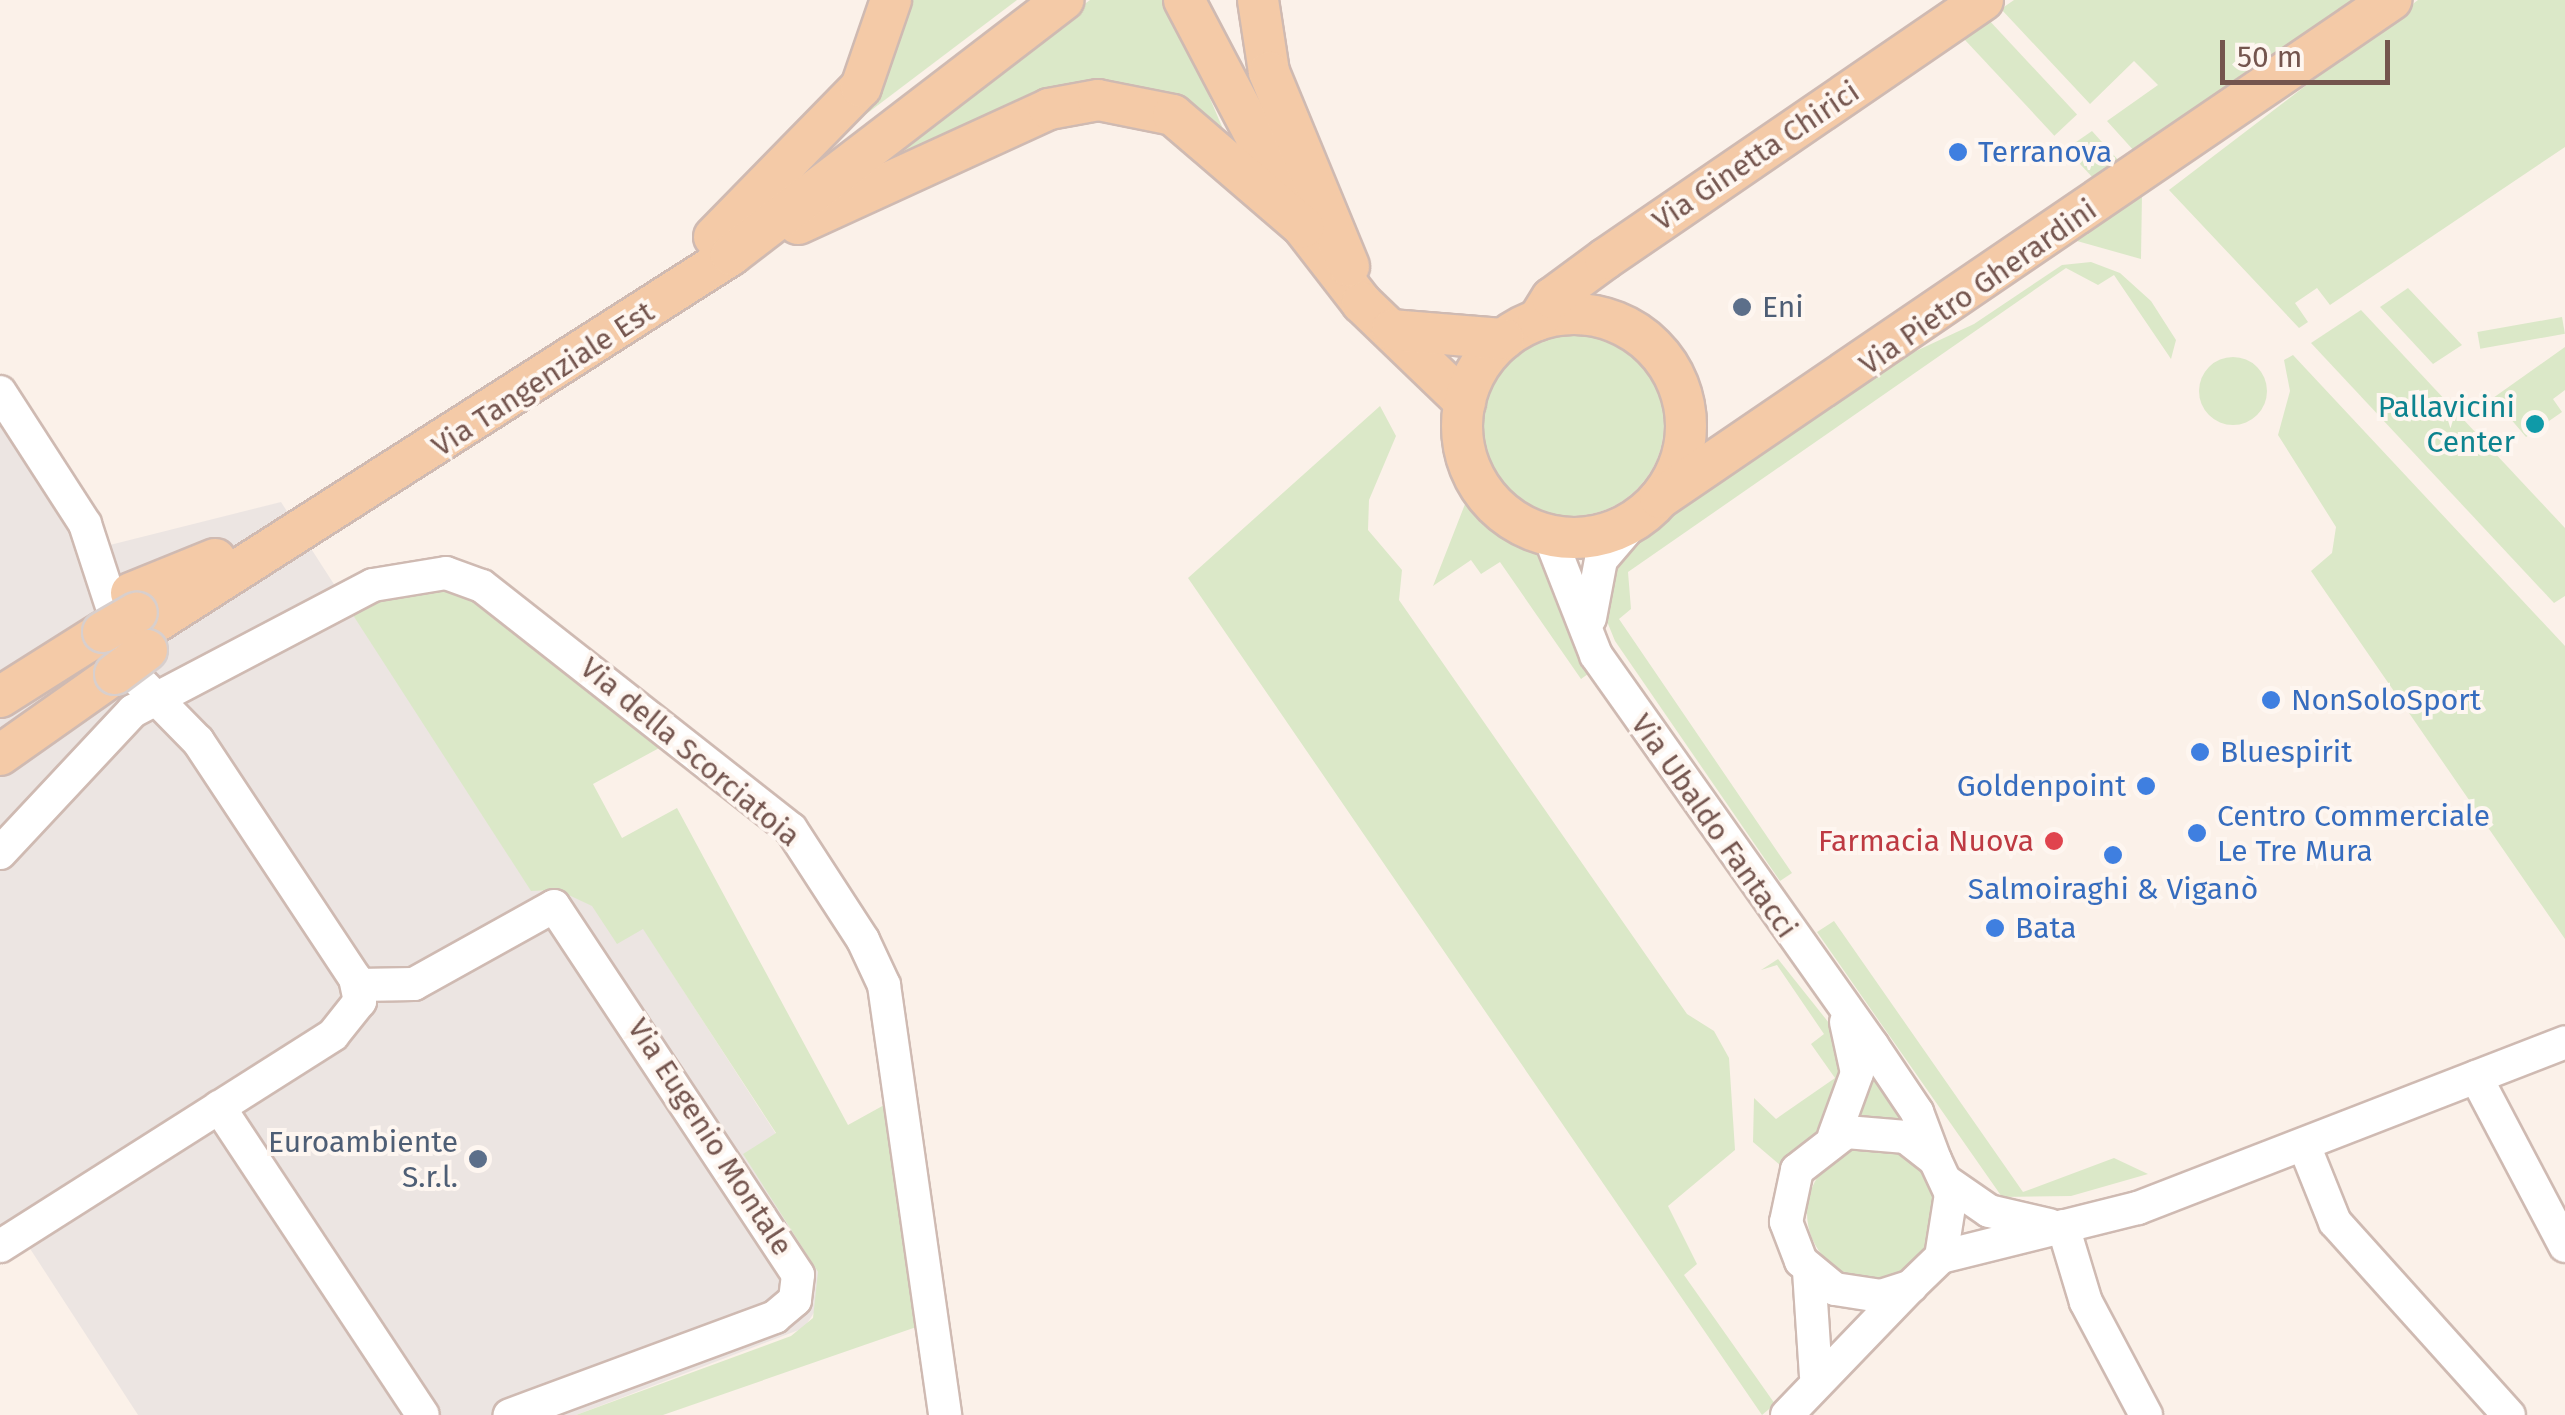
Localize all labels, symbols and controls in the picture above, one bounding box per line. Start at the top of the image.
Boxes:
scale bar [2225,20,2395,82]
text: 50 m [2237,39,2302,75]
street label: Via Ginetta Chirici [1646,73,1866,239]
place label: Terranova [1978,134,2112,170]
marker: Terranova [1947,141,1969,163]
street label: Via Pietro Gherardini [1852,192,2104,382]
place label: Eni [1762,289,1804,325]
street label: Via Tangenziale Est [425,294,661,464]
marker: Eni [1731,296,1753,318]
place label: Pallavicini Center [2378,389,2515,460]
marker: Pallavicini Center [2524,413,2546,435]
street label: Via della Scorciatoia [573,650,807,854]
place label: NonSoloSport [2291,682,2481,718]
marker: NonSoloSport [2260,689,2282,711]
street label: Via Ubaldo Fantacci [1623,707,1805,945]
place label: Bluespirit [2220,734,2352,770]
marker: Bluespirit [2189,741,2211,763]
place label: Goldenpoint [1957,768,2126,804]
marker: Goldenpoint [2135,775,2157,797]
place label: Centro Commerciale Le Tre Mura [2217,798,2490,868]
marker: Centro Commerciale Le Tre Mura [2186,822,2208,844]
place label: Farmacia Nuova [1818,823,2034,859]
marker: Farmacia Nuova [2043,830,2065,852]
marker: Salmoiraghi & Viganò [2102,844,2124,866]
place label: Salmoiraghi & Viganò [1968,871,2258,907]
place label: Bata [2015,910,2076,946]
marker: Bata [1984,917,2006,939]
street label: Via Eugenio Montale [620,1012,800,1262]
place label: Euroambiente S.r.l. [268,1124,458,1194]
marker: Euroambiente S.r.l. [467,1148,489,1170]

